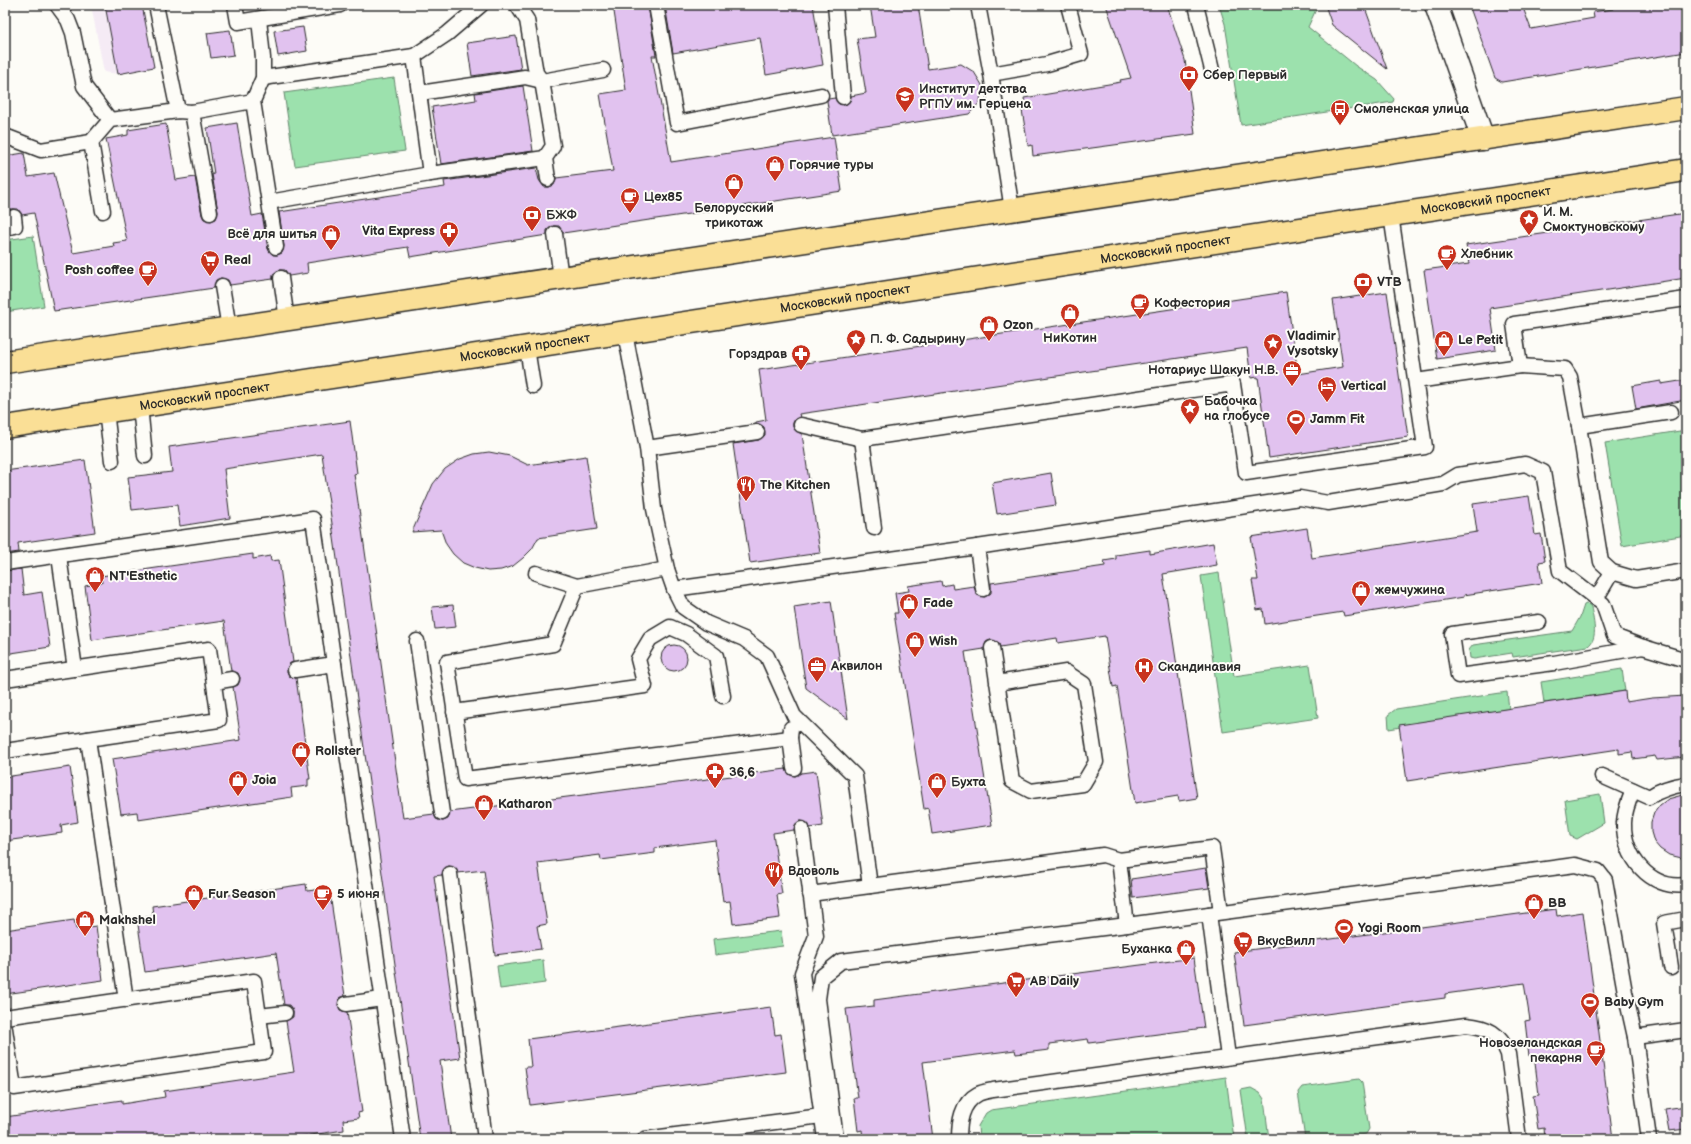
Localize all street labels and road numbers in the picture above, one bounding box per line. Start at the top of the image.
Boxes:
street label: Московский проспект [1419,183,1552,218]
street label: Московский проспект [1099,232,1232,267]
street label: Московский проспект [779,281,912,316]
street label: Московский проспект [459,330,591,365]
street label: Московский проспект [138,379,271,414]

